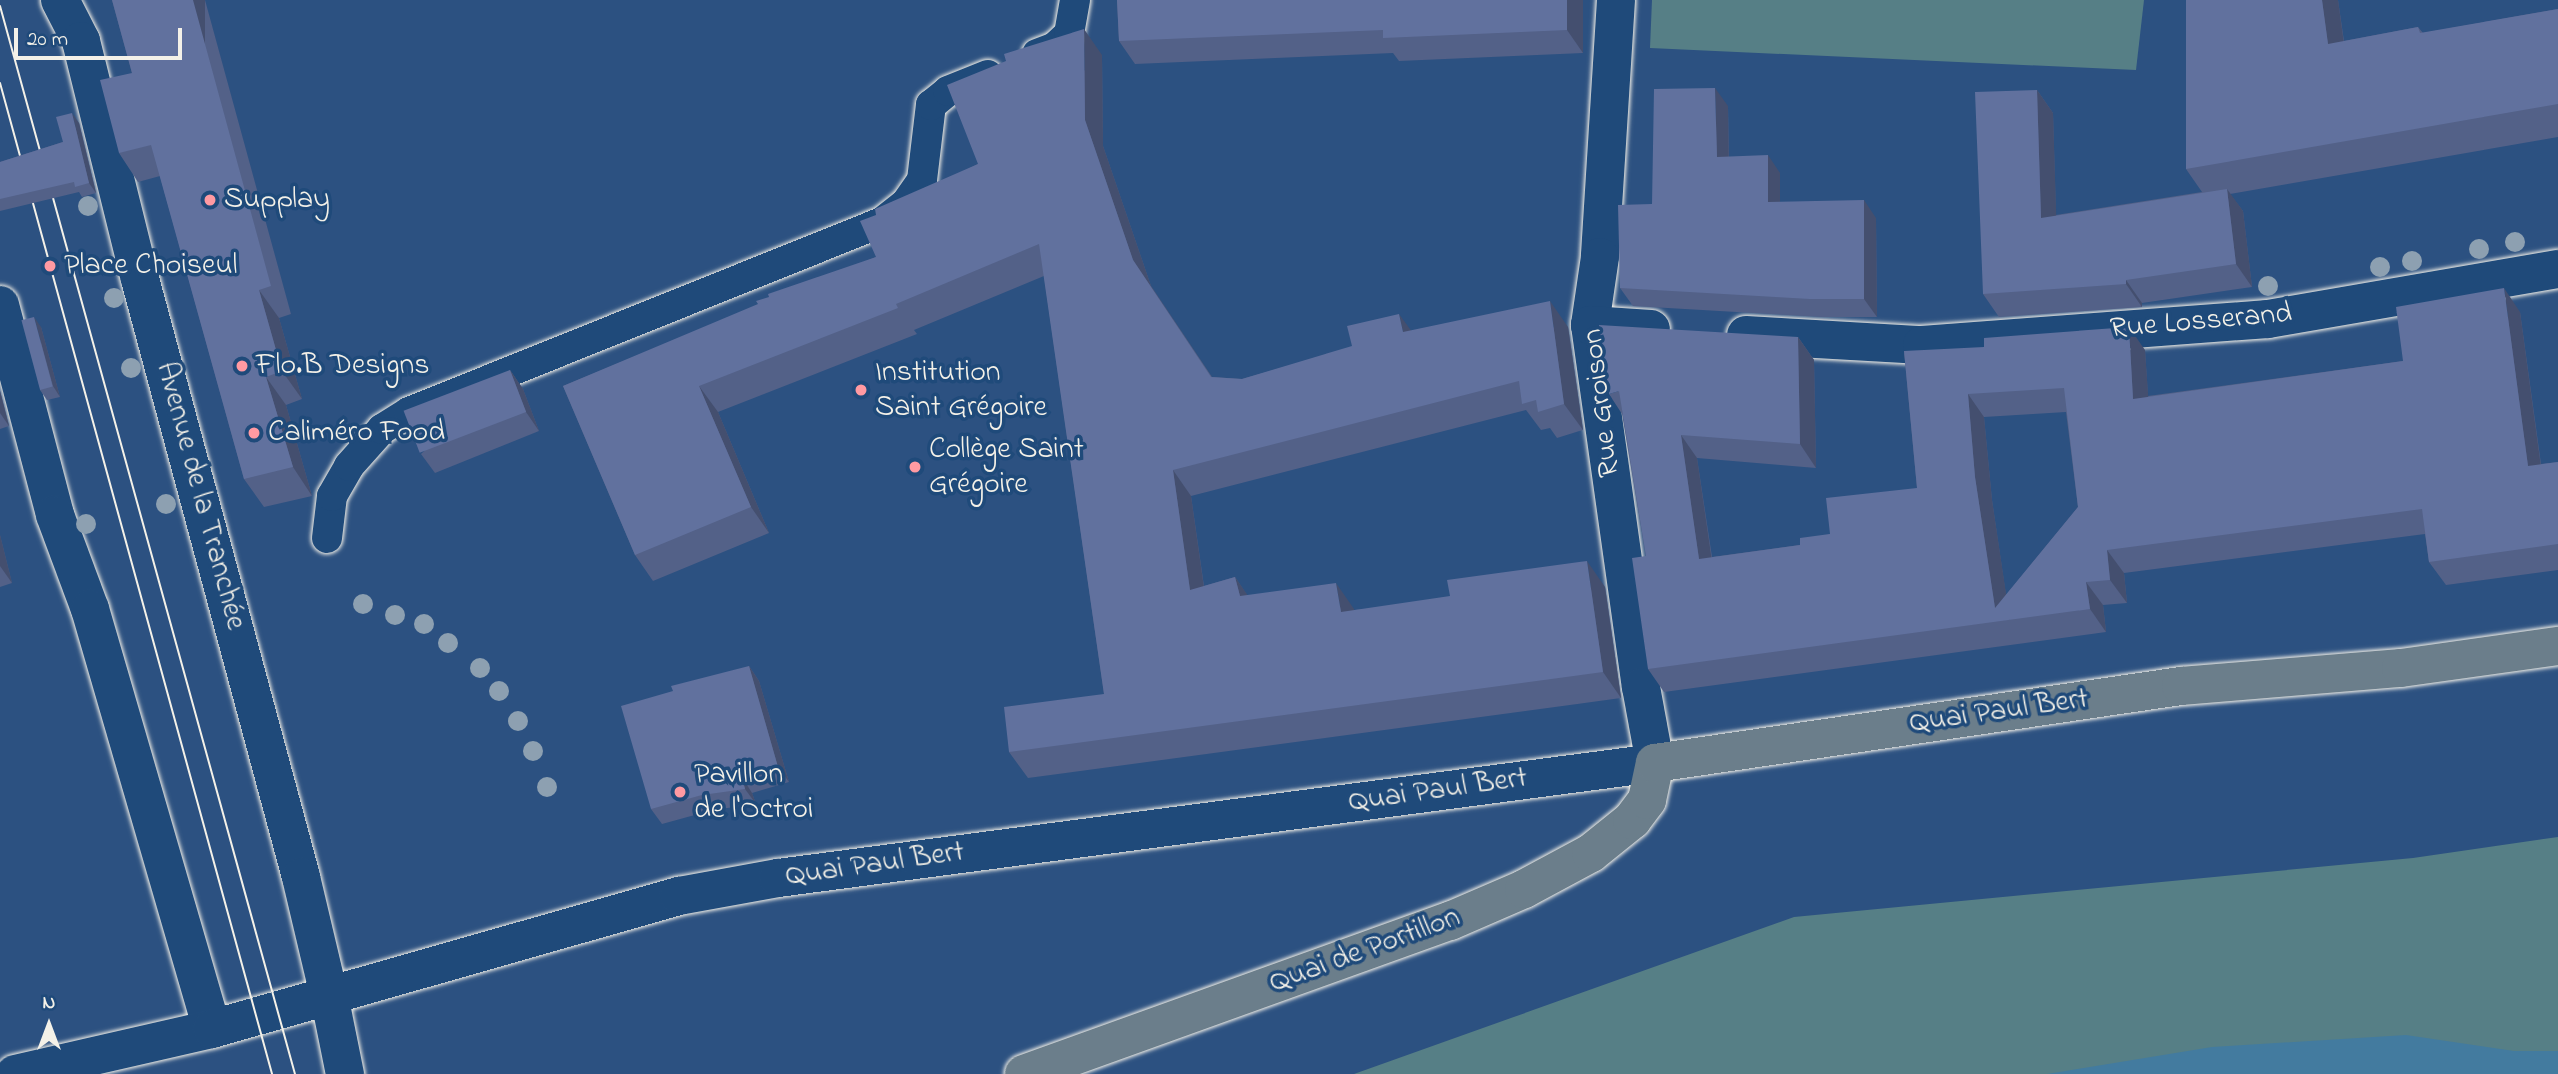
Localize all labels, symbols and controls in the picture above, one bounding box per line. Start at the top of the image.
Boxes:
scale bar [18,14,186,58]
text: 20 m [27,25,68,55]
place label: Supplay [224,182,330,218]
marker: Supplay [202,192,218,208]
place label: Place Choiseul [64,248,238,284]
marker: Place Choiseul [42,258,58,274]
street label: Rue Losserand [2109,296,2293,348]
street label: Rue Groison [1575,327,1629,479]
place label: Flo.B Designs [256,348,430,384]
place label: Institution Saint Grégoire [875,355,1047,426]
street label: Avenue de la Tranchée [147,358,253,634]
marker: Flo.B Designs [234,358,250,374]
marker: Institution Saint Grégoire [853,382,869,398]
place label: Caliméro Food [268,415,445,451]
marker: Caliméro Food [246,425,262,441]
place label: Collège Saint Grégoire [929,432,1084,503]
marker: Collège Saint Grégoire [907,459,923,475]
street label: Quai Paul Bert [1907,682,2091,742]
place label: Pavillon de l'Octroi [694,757,813,828]
street label: Quai Paul Bert [1346,761,1530,821]
marker: Pavillon de l'Octroi [672,784,688,800]
street label: Quai Paul Bert [783,835,967,895]
street label: Quai de Portillon [1265,900,1465,1002]
north arrow [14,990,84,1060]
text: N [43,990,55,1017]

